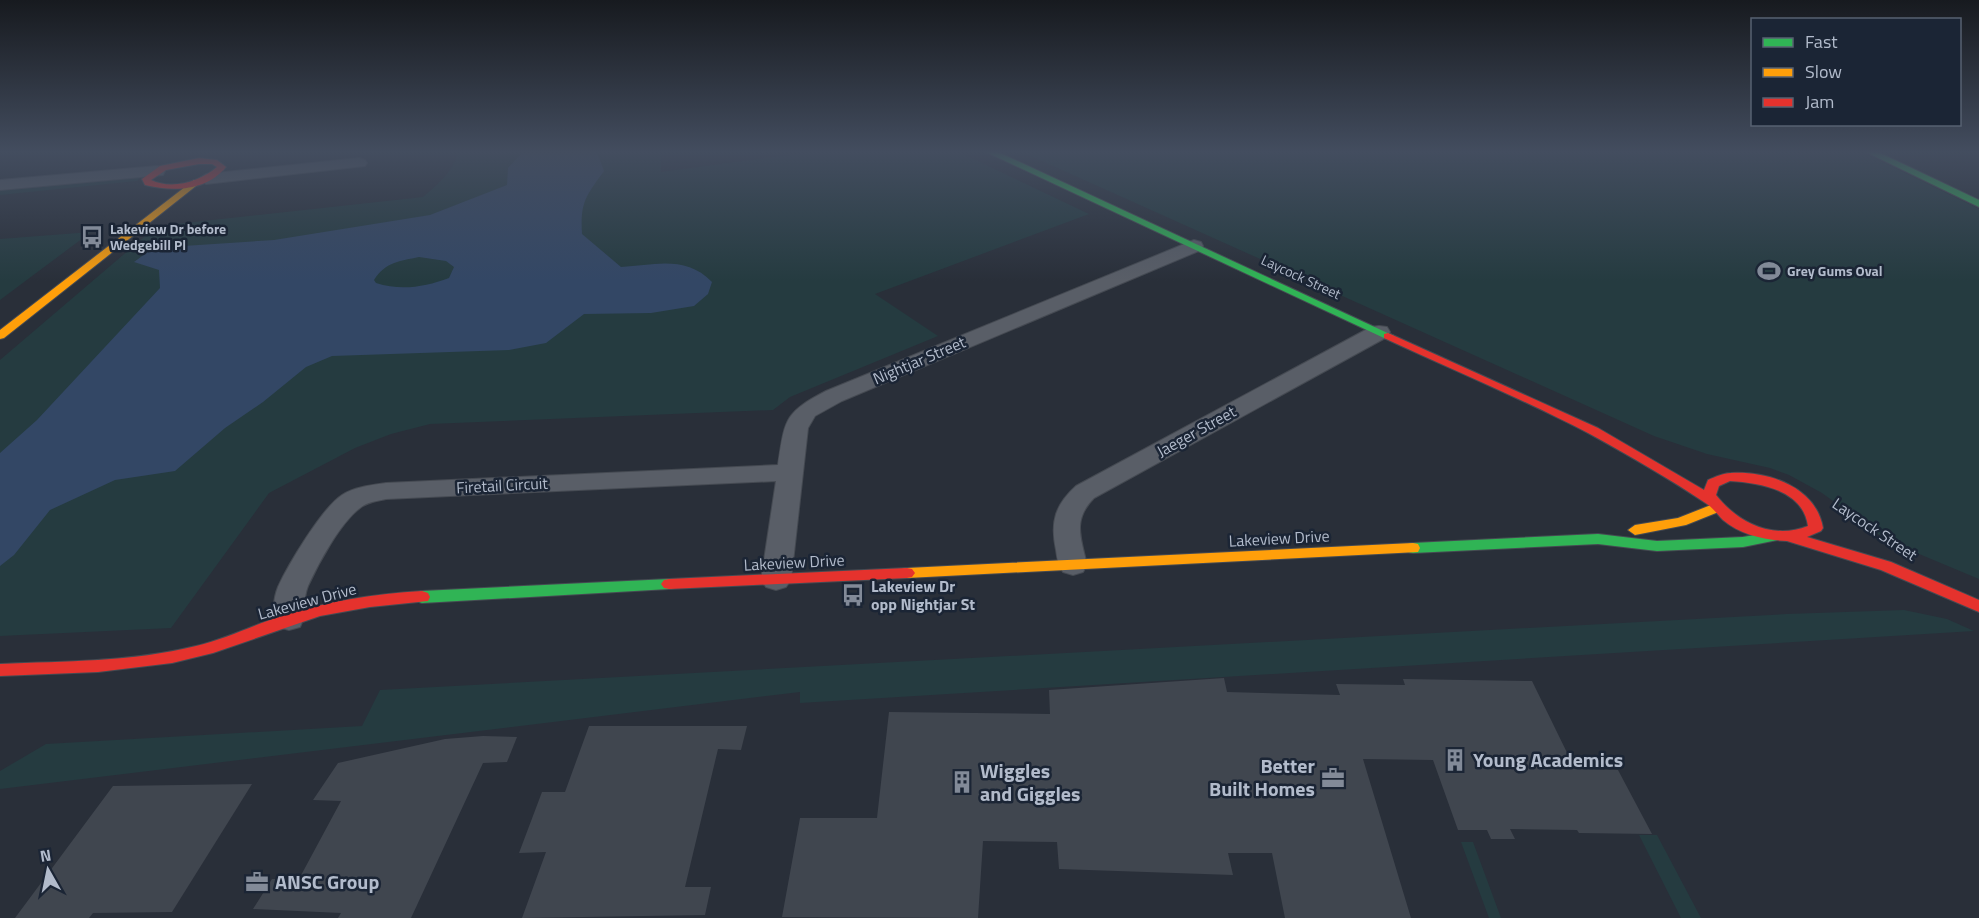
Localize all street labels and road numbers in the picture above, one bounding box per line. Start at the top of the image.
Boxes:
street label: Laycock Street [1258,249,1345,304]
street label: Nightjar Street [869,330,969,390]
street label: Jaeger Street [1152,399,1240,463]
street label: Firetail Circuit [456,471,549,499]
street label: Laycock Street [1828,492,1923,567]
street label: Lakeview Drive [1228,523,1330,553]
street label: Lakeview Drive [743,547,845,577]
street label: Lakeview Drive [255,576,359,626]

